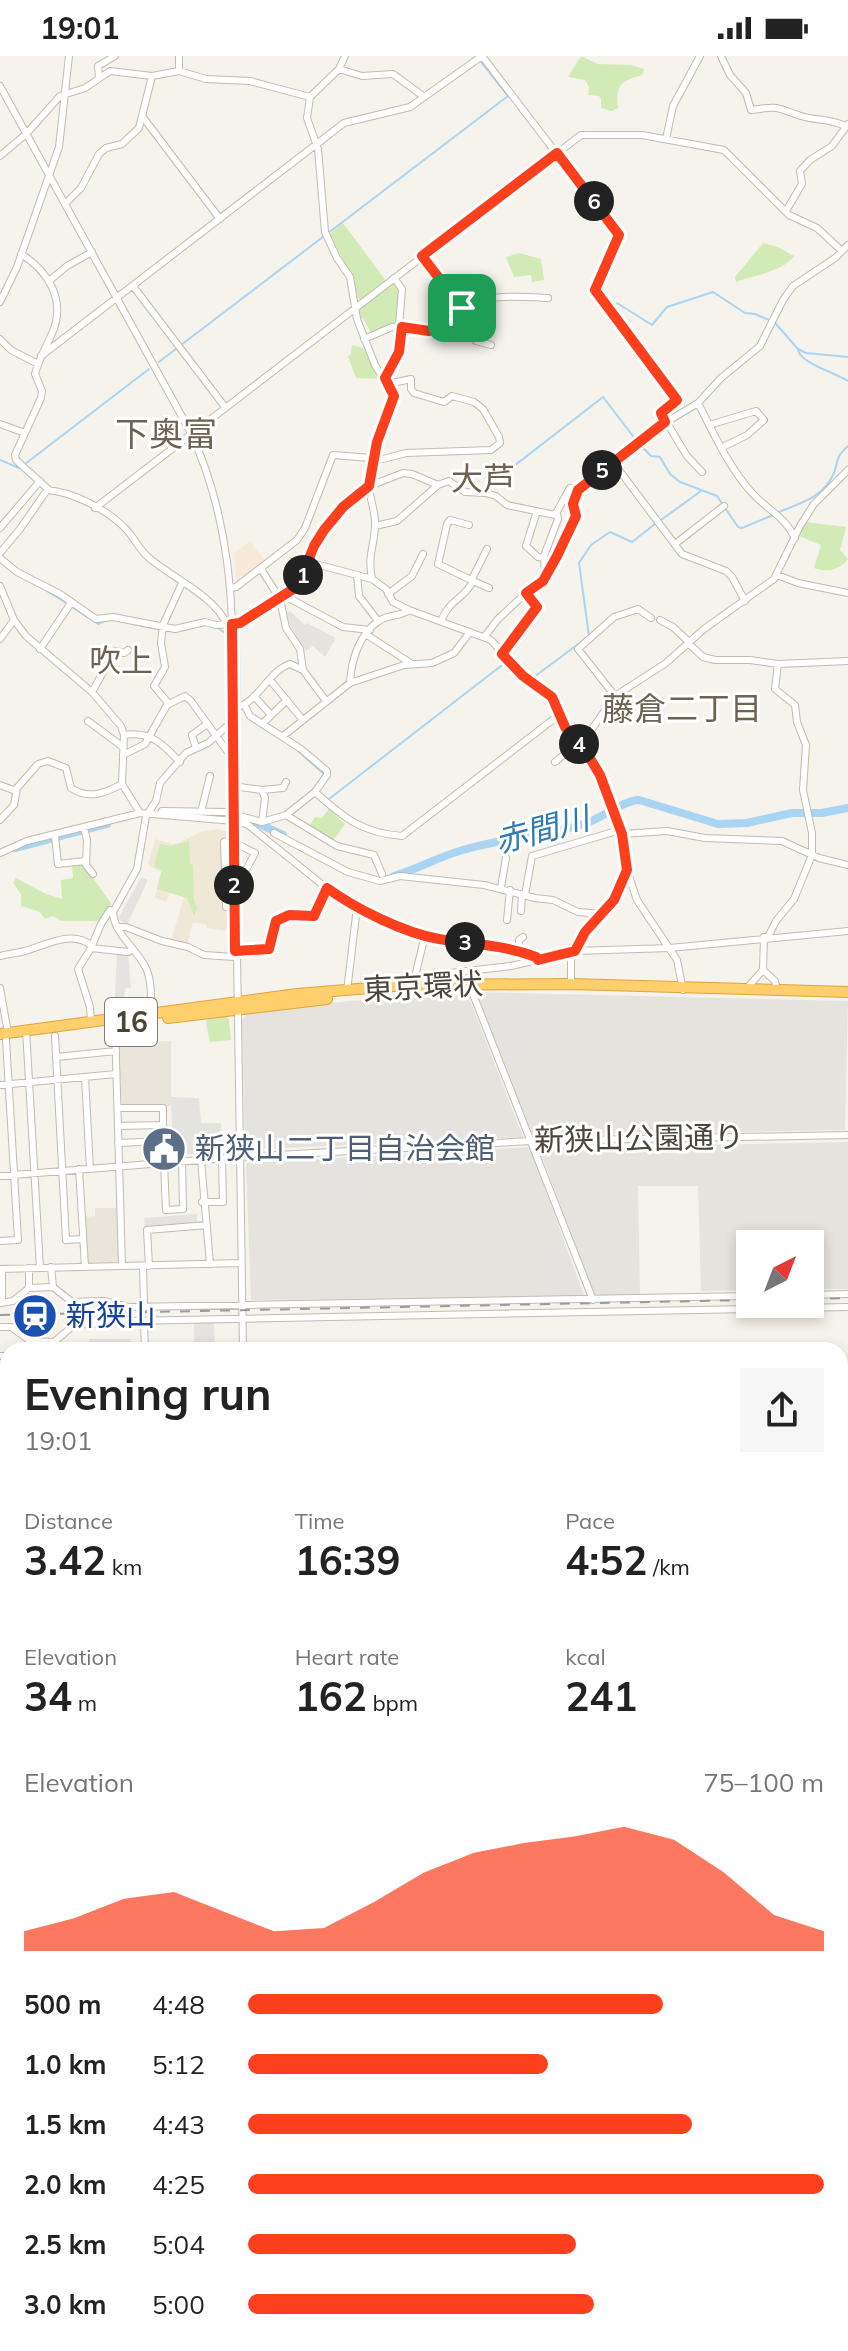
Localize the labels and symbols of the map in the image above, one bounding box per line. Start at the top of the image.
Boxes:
pin: 6 [574,181,614,221]
pin [428,274,496,342]
district label: 下奥富 [115,412,217,455]
pin: 5 [582,450,622,490]
district label: 大芦 [451,458,515,498]
pin: 1 [283,555,323,595]
district label: 吹上 [89,640,153,680]
district label: 藤倉二丁目 [602,688,762,728]
pin: 4 [559,724,599,764]
water label: 赤間川 [490,797,596,861]
pin: 2 [214,865,254,905]
pin: 3 [445,922,485,962]
street label: 東京環状 [362,964,484,1008]
road number: 16 [105,998,157,1046]
street label: 新狭山公園通り [534,1117,744,1159]
public building icon: 新狭山二丁目自治会館 [140,1125,188,1173]
place label: 新狭山二丁目自治会館 [195,1129,495,1167]
north arrow [736,1230,824,1318]
station icon: 新狭山 [11,1292,59,1340]
place label: 新狭山 [66,1296,156,1334]

